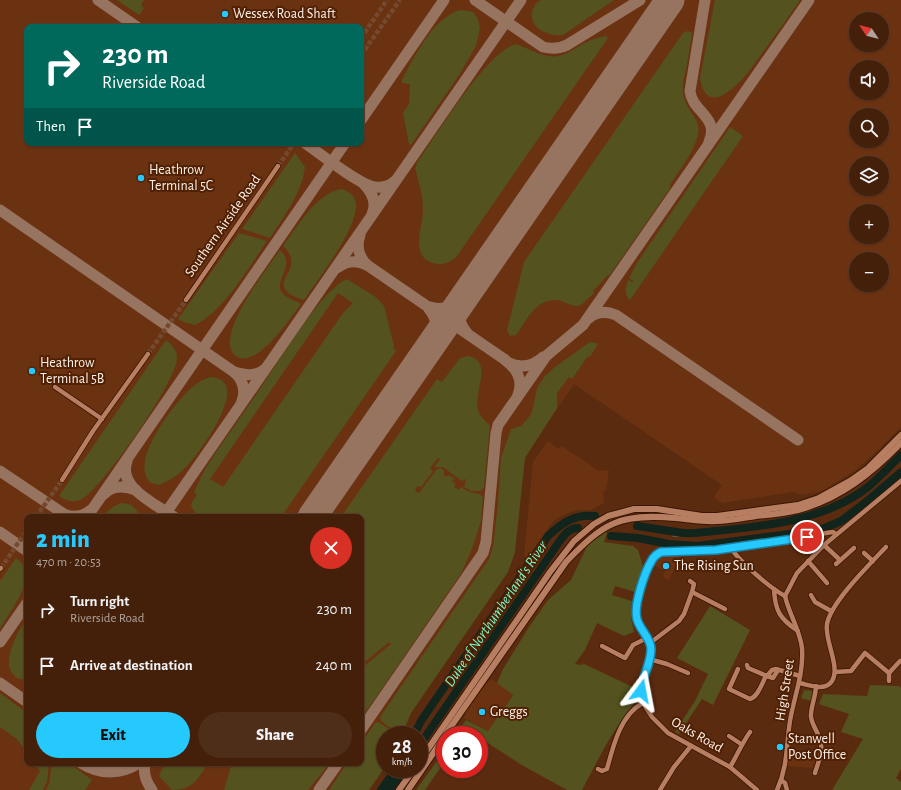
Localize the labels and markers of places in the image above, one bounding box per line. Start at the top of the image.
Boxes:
place label: Wessex Road Shaft [233,7,336,21]
marker: Wessex Road Shaft [220,9,230,19]
place label: Heathrow Terminal 5C [149,163,213,193]
marker: Heathrow Terminal 5C [136,173,146,183]
place label: Heathrow Terminal 5B [40,356,104,386]
marker: Heathrow Terminal 5B [27,366,37,376]
pin [790,520,824,554]
place label: The Rising Sun [674,559,754,573]
marker: The Rising Sun [661,561,671,571]
place label: Greggs [490,705,528,719]
marker: Greggs [477,707,487,717]
place label: Stanwell Post Office [788,732,846,762]
marker: Stanwell Post Office [775,742,785,752]

